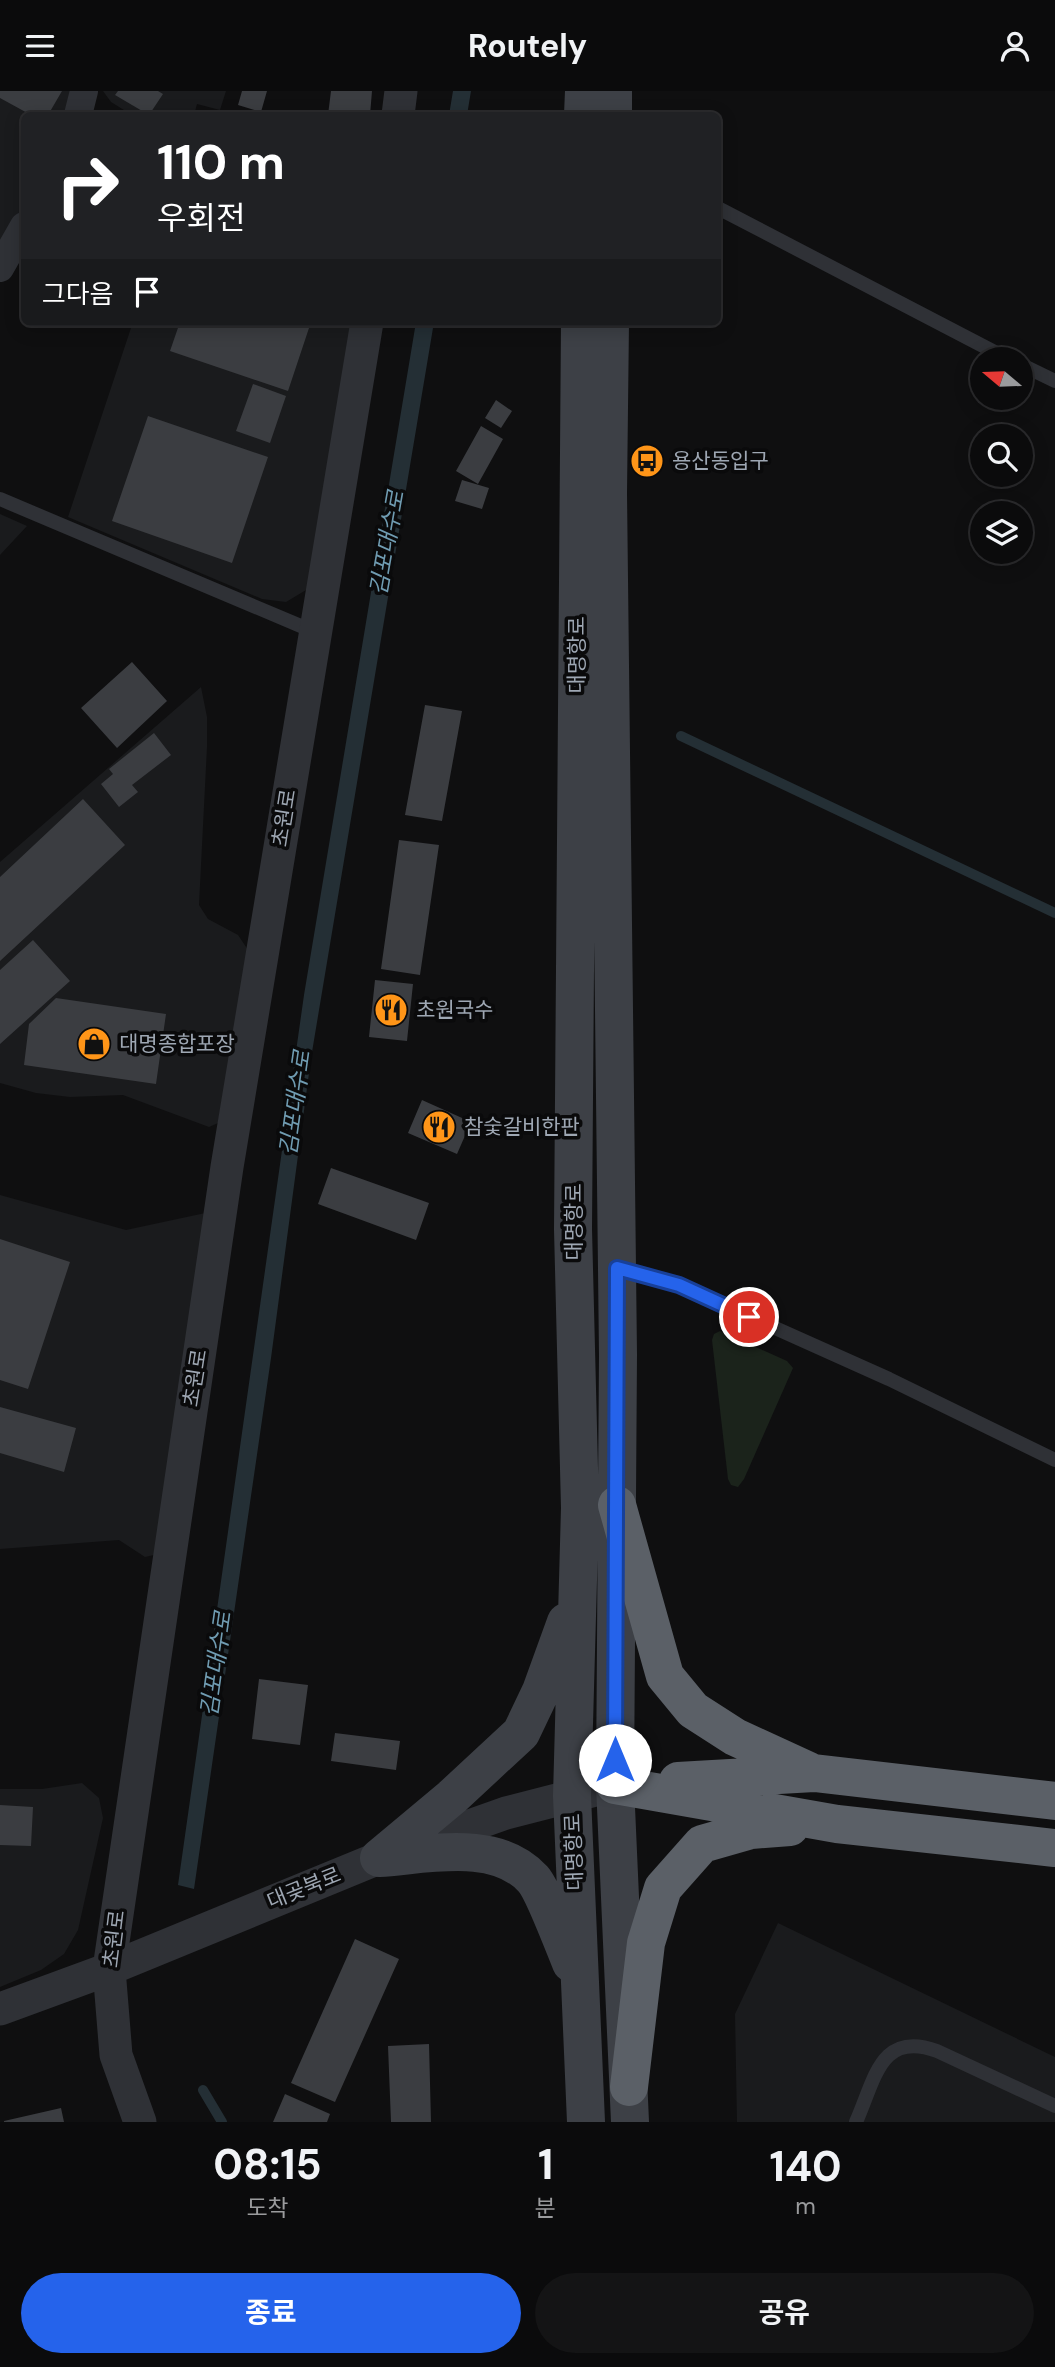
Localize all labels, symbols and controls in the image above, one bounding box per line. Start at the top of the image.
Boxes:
text: Routely [468,25,587,67]
icon: menu [21,27,59,65]
icon: person [996,27,1034,65]
text: 110 m [157,130,285,194]
icon: right [42,140,133,231]
text: 우회전 [157,197,245,239]
icon: arrive [128,273,166,311]
text: 그다음 [42,277,114,311]
north arrow [970,347,1032,409]
map controls [970,347,1033,564]
button: search [970,424,1033,487]
bus stop icon: 용산동입구 [628,442,666,480]
place label: 용산동입구 [672,447,769,475]
water label: 김포대수로 [363,486,411,598]
button: layers [970,501,1033,564]
street label: 대명항로 [563,616,591,694]
street label: 초원로 [266,787,302,849]
restaurant icon: 초원국수 [372,991,410,1029]
place label: 초원국수 [416,996,493,1024]
shop icon: 대명종합포장 [75,1025,113,1063]
place label: 대명종합포장 [119,1030,235,1058]
water label: 김포대수로 [273,1047,317,1157]
restaurant icon: 참숯갈비한판 [420,1108,458,1146]
place label: 참숯갈비한판 [464,1113,580,1141]
street label: 대명항로 [560,1183,588,1261]
pin [719,1287,779,1347]
icon: arrive [730,1298,768,1336]
street label: 초원로 [177,1347,213,1409]
water label: 김포대수로 [194,1608,238,1718]
position arrow [578,1723,652,1797]
street label: 대명항로 [559,1813,589,1891]
street label: 대곶북로 [263,1861,345,1915]
street label: 초원로 [97,1909,131,1969]
text: 08:15 [213,2137,322,2192]
text: 1 [538,2137,553,2192]
text: 140 [769,2139,842,2194]
text: m [795,2191,816,2221]
text: 도착 [246,2193,289,2223]
text: 분 [535,2193,556,2223]
button: 종료 [21,2273,521,2353]
button: 공유 [535,2273,1034,2353]

